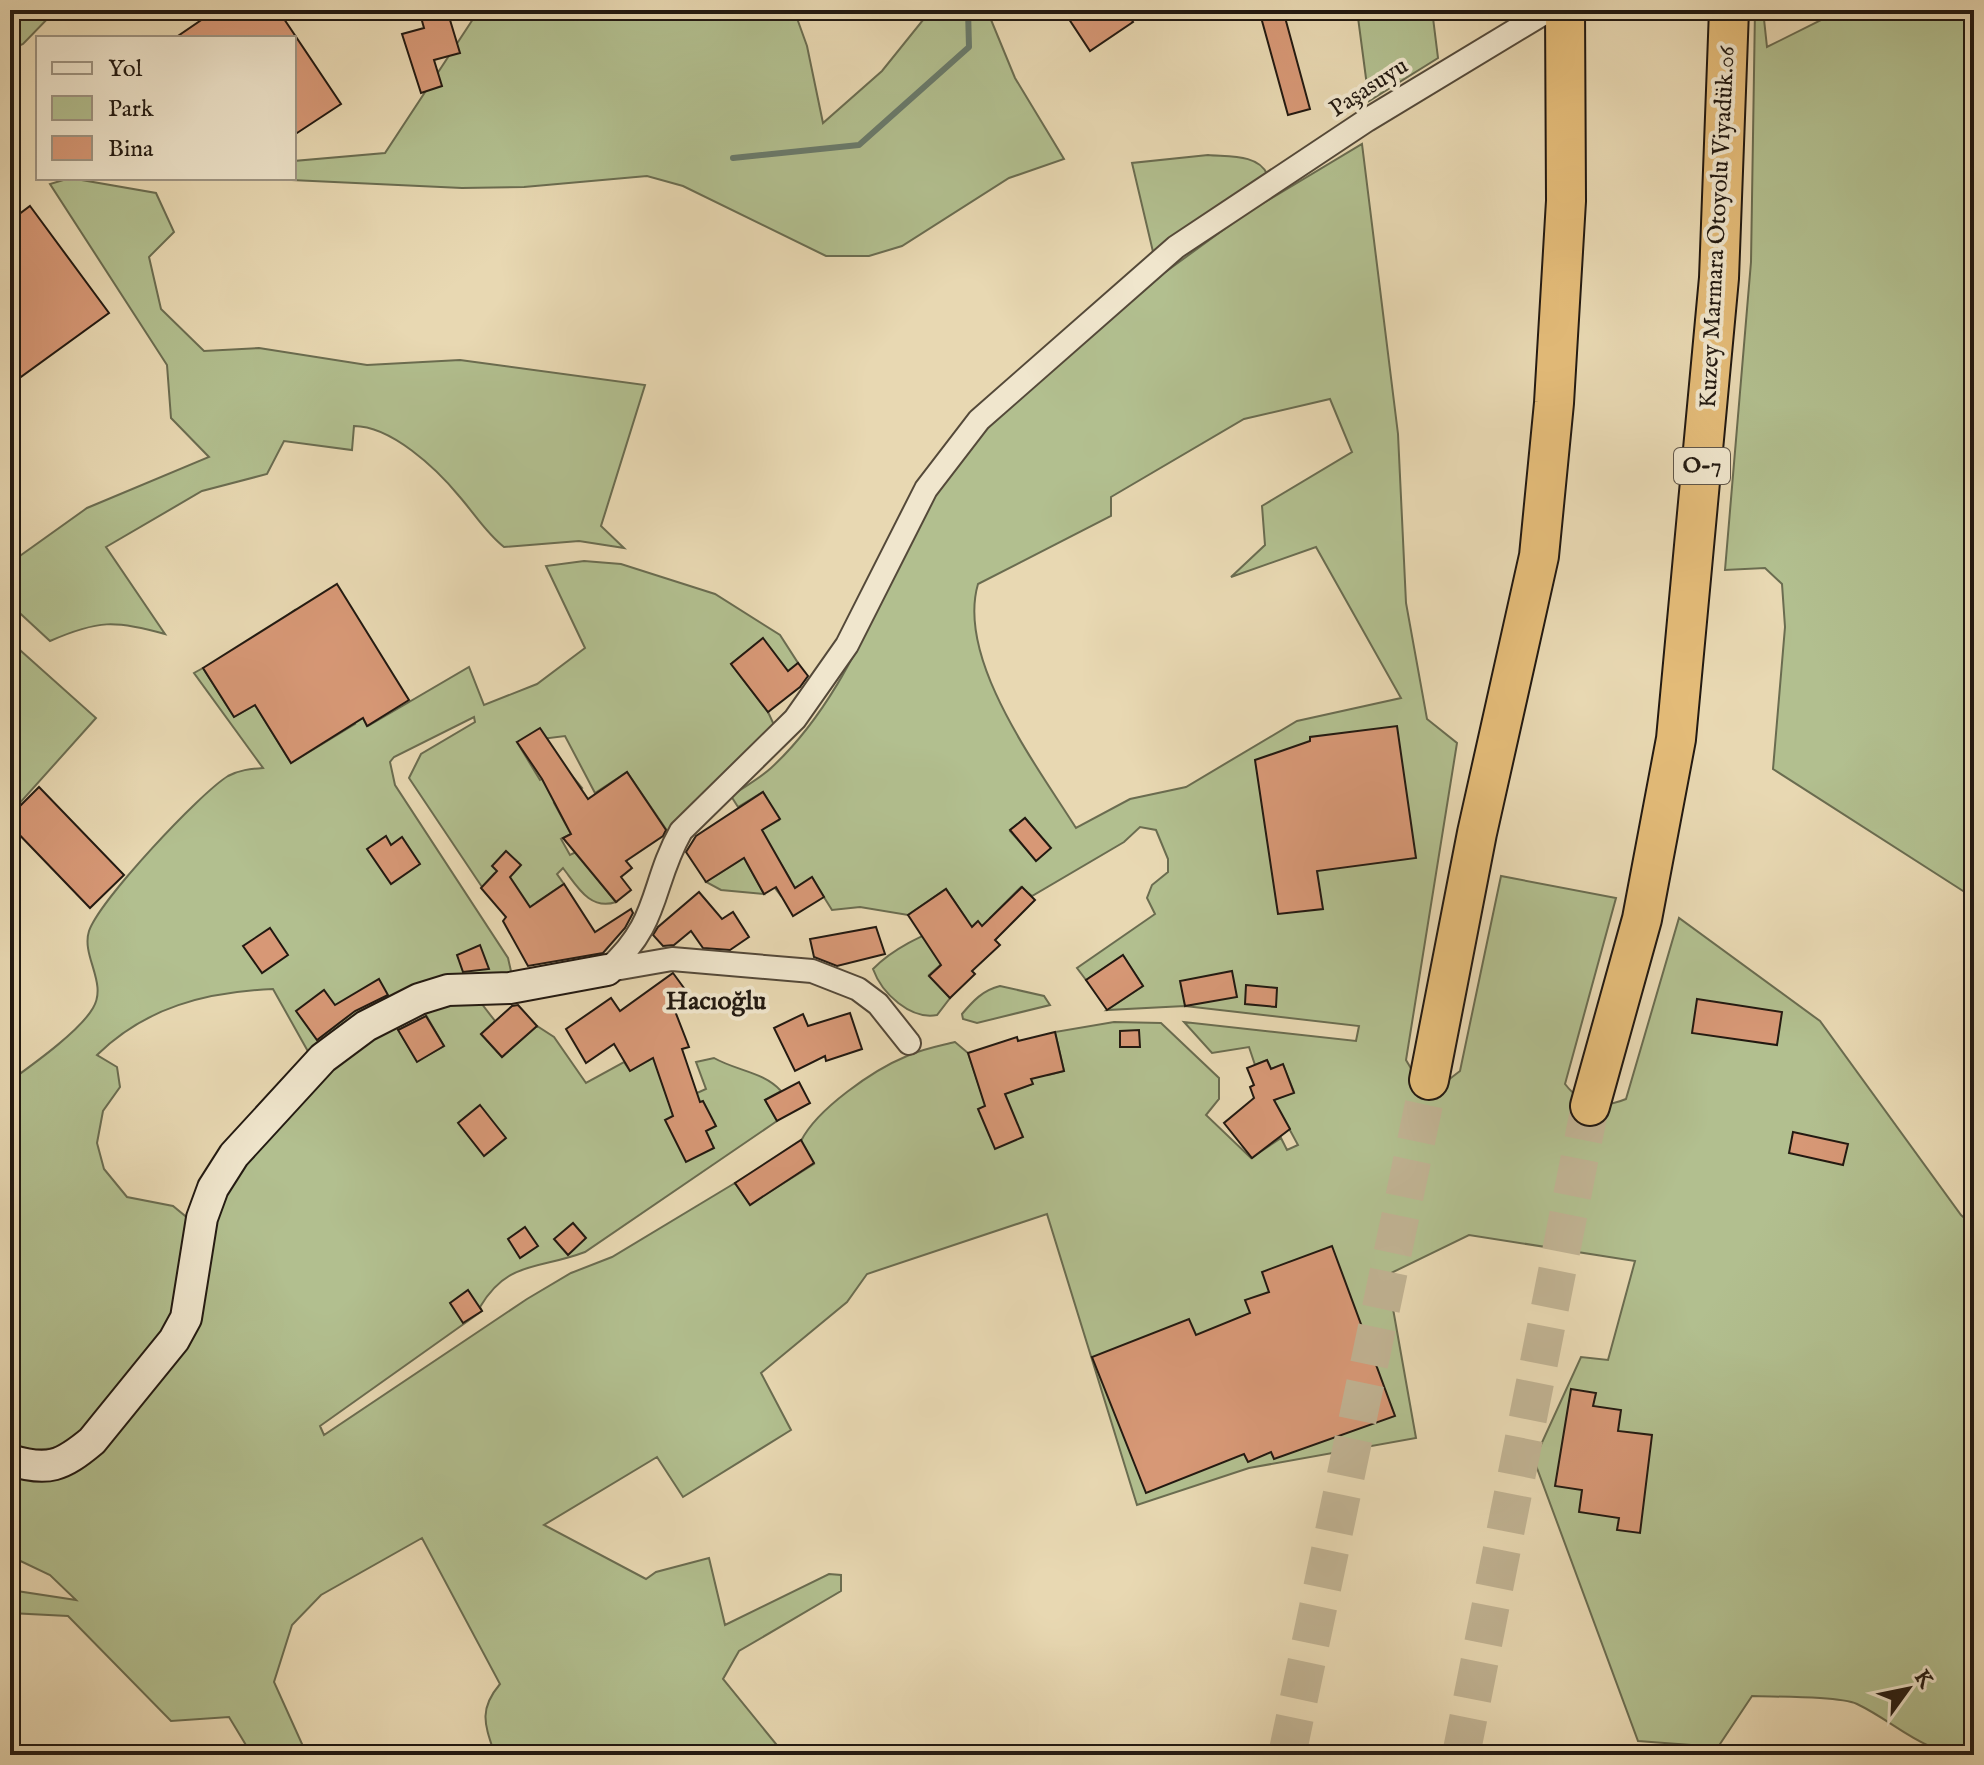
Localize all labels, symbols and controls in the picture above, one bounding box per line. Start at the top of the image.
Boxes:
legend [36,36,296,180]
street label: Kuzey Marmara Otoyolu Viyadük.06 [1693,44,1743,409]
street label: Paşasuyu [1324,51,1414,125]
text: Yol [108,54,143,85]
text: Park [108,94,154,125]
text: Bina [108,134,154,165]
road number: O-7 [1674,448,1730,484]
district label: Hacıoğlu [666,985,767,1018]
north arrow [1868,1649,1948,1729]
text: K [1907,1665,1940,1694]

